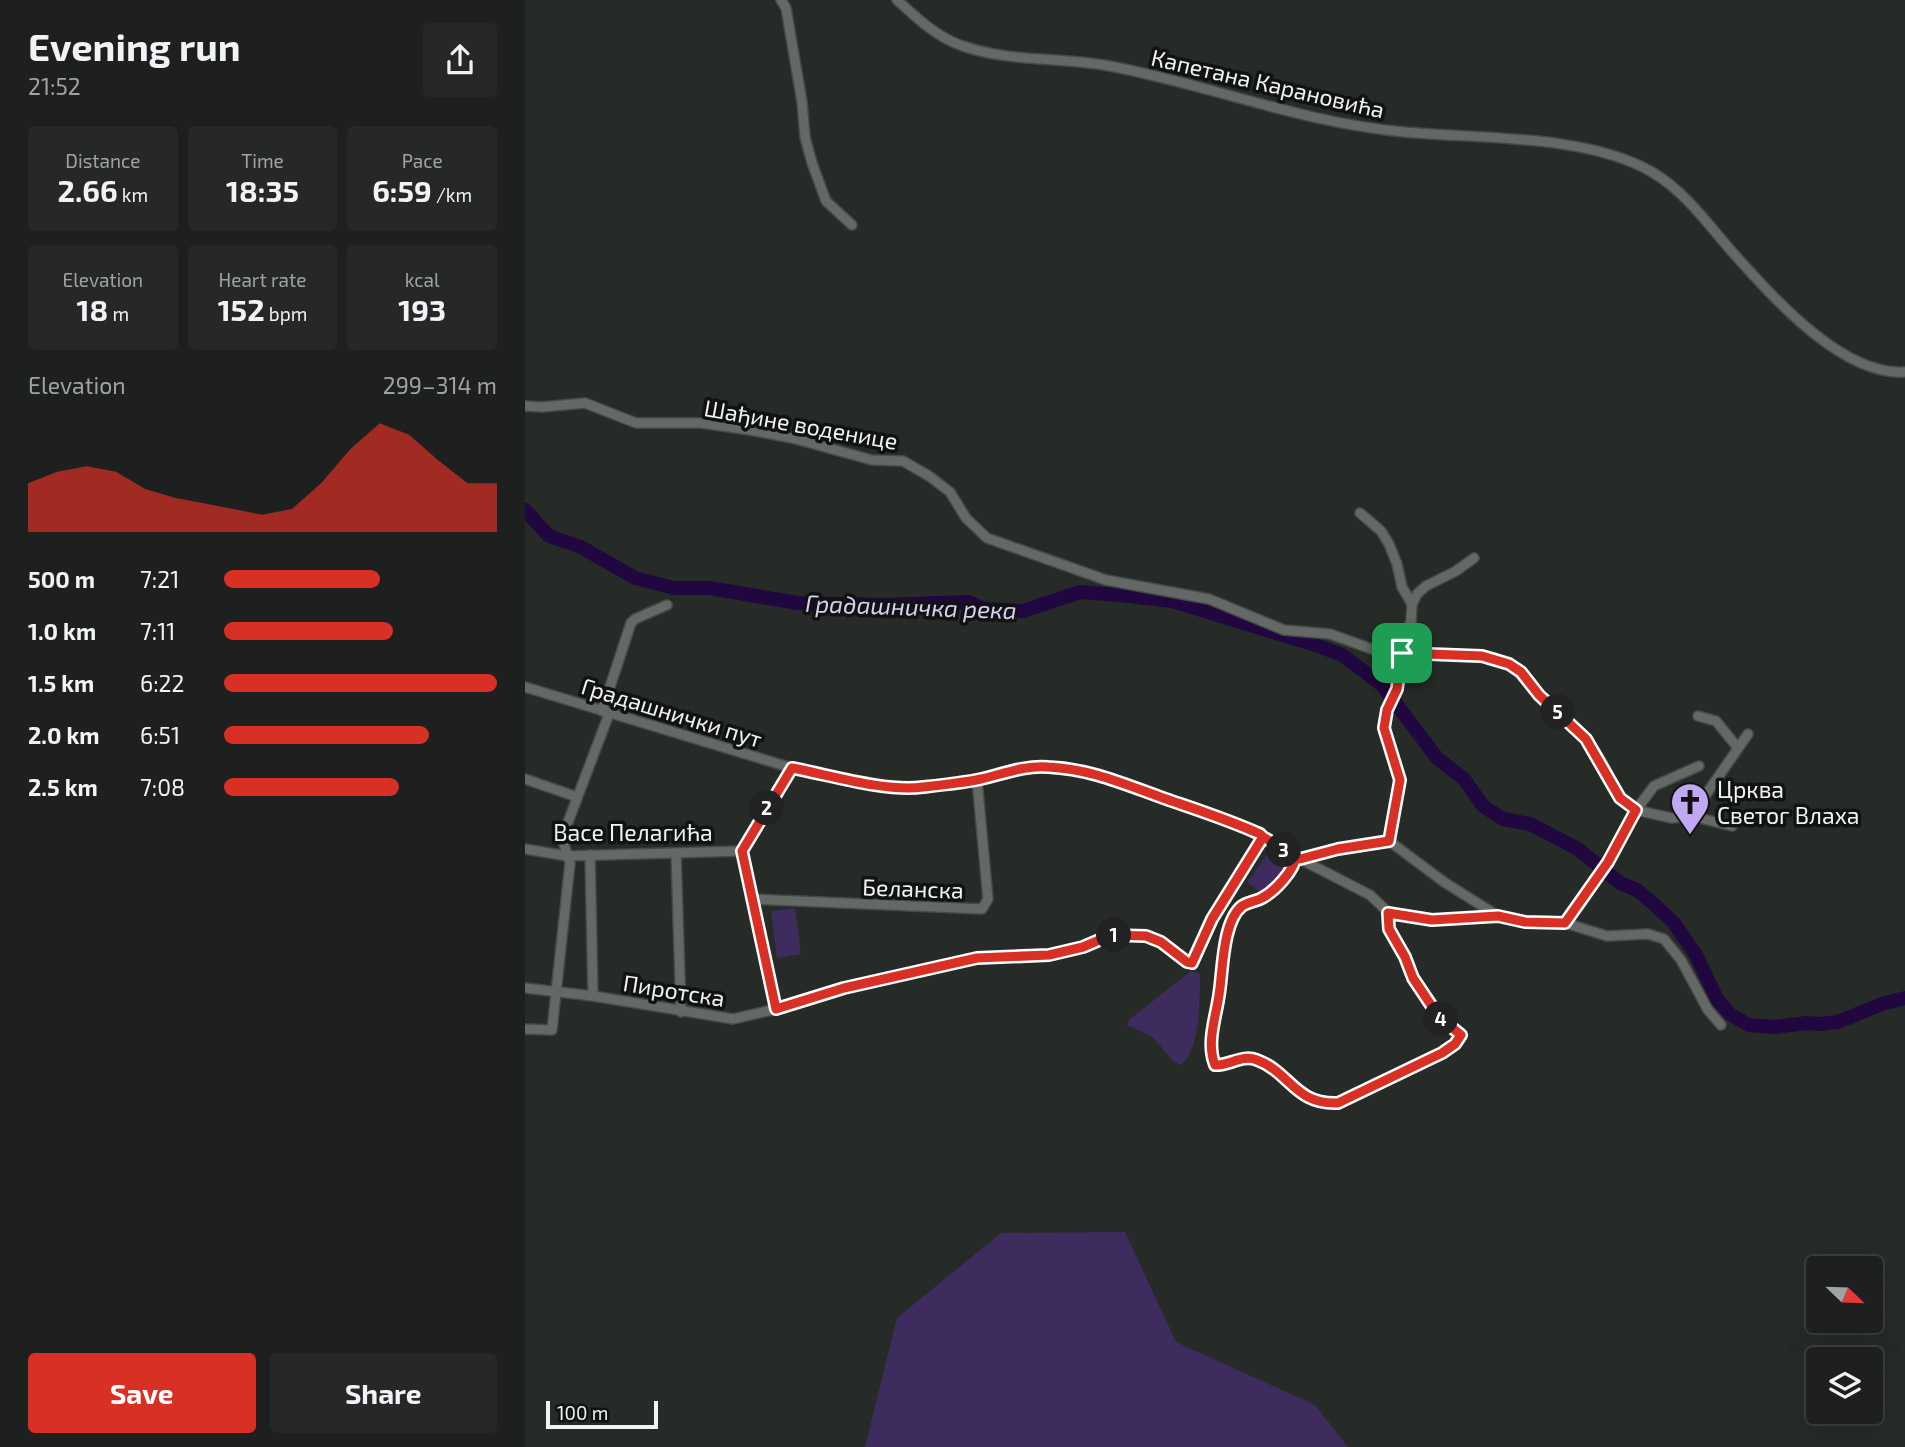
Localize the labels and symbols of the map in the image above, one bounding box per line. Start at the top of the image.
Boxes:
street label: Капетана Карановића [1149,43,1387,123]
street label: Шађине воденице [702,393,900,455]
water label: Градашничка река [805,588,1017,624]
pin [1372,623,1432,683]
street label: Градашнички пут [578,671,766,754]
pin: 5 [1541,694,1575,730]
place label: Црква Светог Влаха [1717,775,1860,829]
church icon: Црква Светог Влаха [1669,781,1711,836]
pin: 2 [749,790,785,826]
street label: Васе Пелагића [553,818,713,846]
pin: 3 [1267,832,1301,868]
street label: Беланска [862,872,964,904]
pin: 1 [1097,918,1131,953]
street label: Пиротска [621,968,727,1012]
pin: 4 [1423,1002,1459,1036]
north arrow [1806,1256,1883,1334]
scale bar [546,1398,658,1430]

